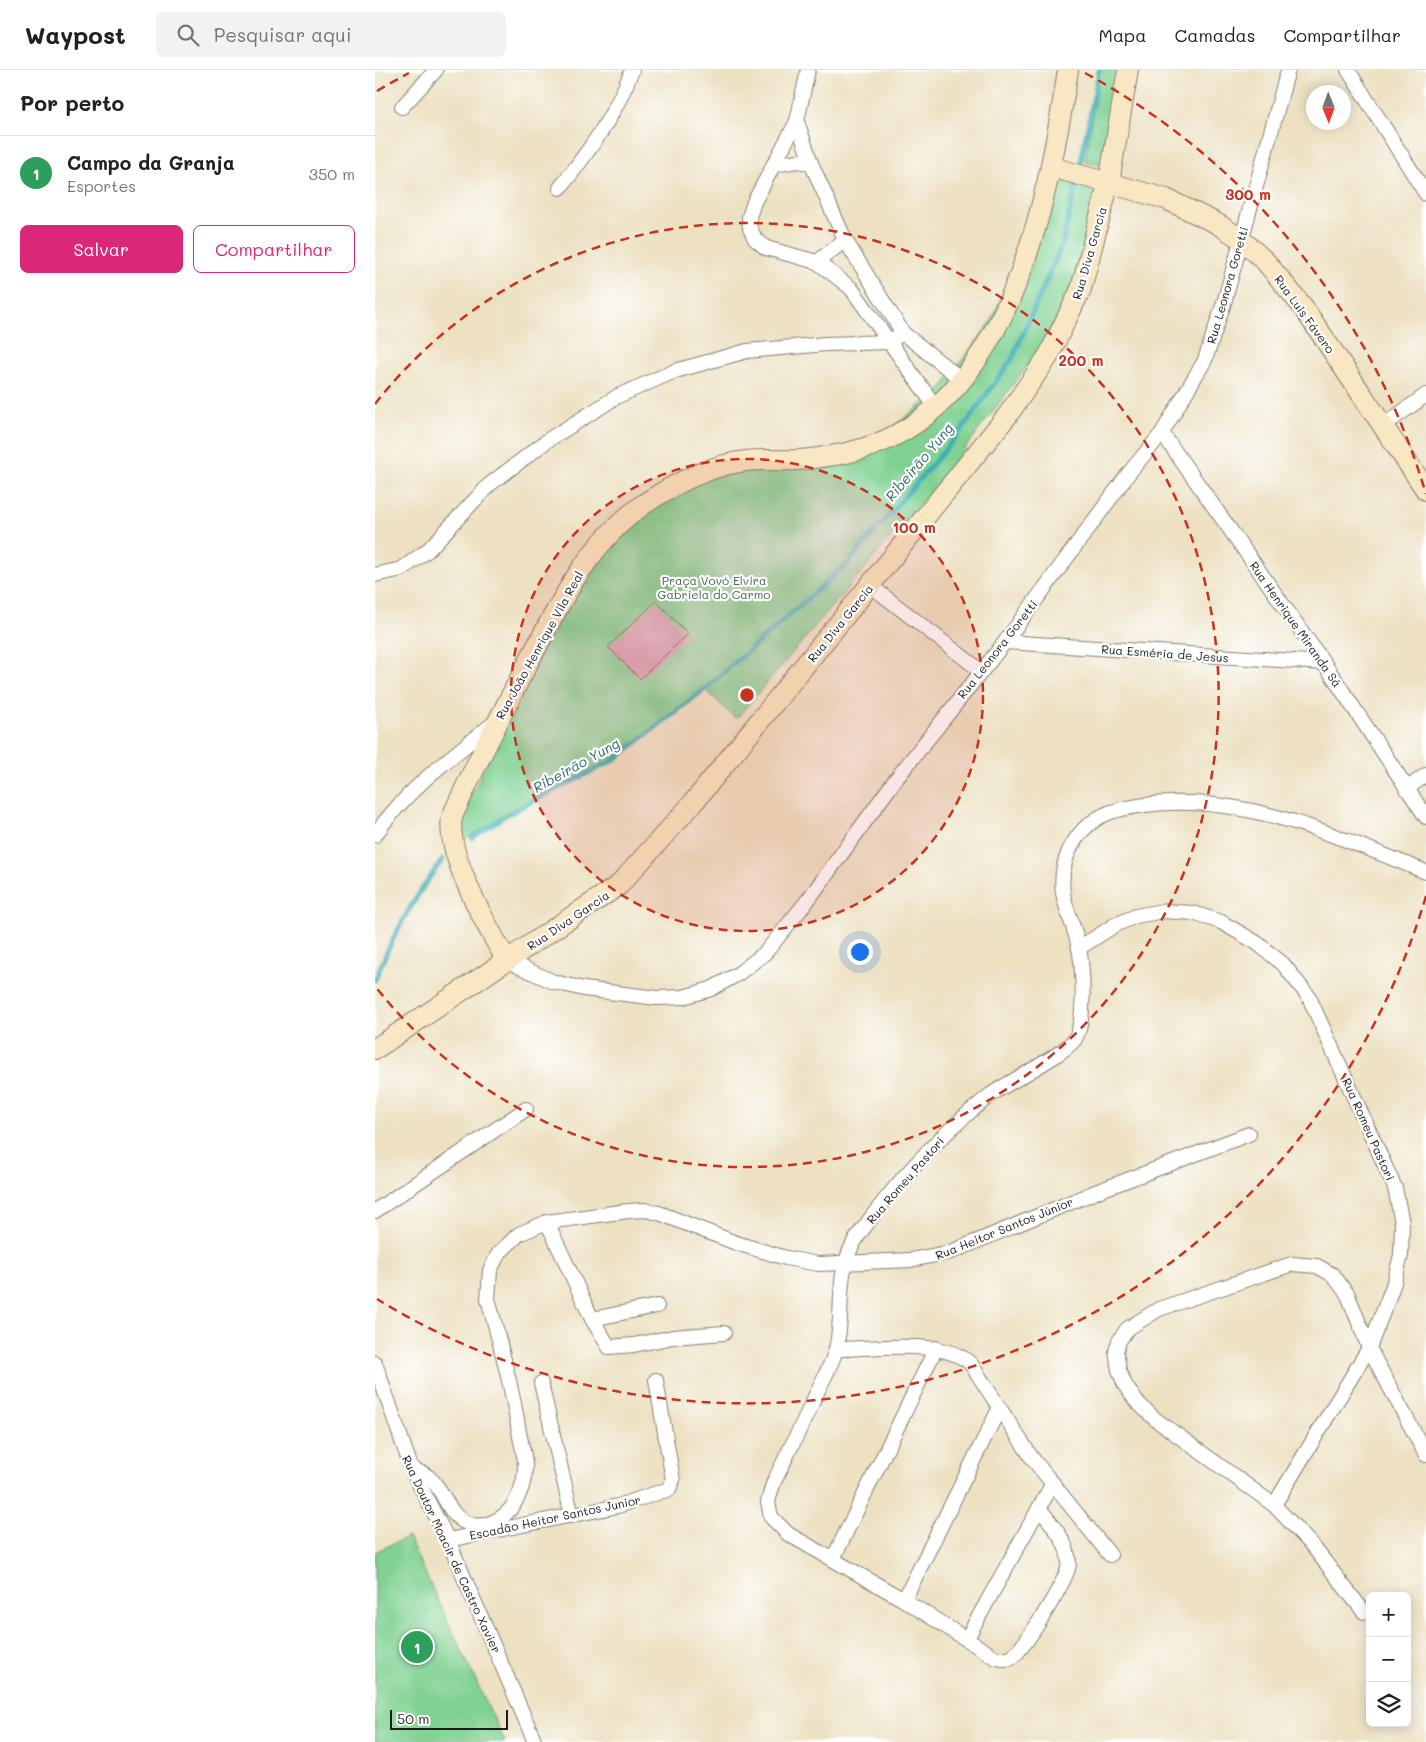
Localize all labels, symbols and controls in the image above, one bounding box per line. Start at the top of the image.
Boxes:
search box [156,12,506,57]
text: Waypost [25,19,126,50]
icon: search [174,21,202,49]
text: Pesquisar aqui [214,22,352,47]
text: Mapa [1099,23,1146,47]
text: Camadas [1174,23,1255,47]
text: Compartilhar [1283,23,1401,47]
north arrow [1306,85,1351,130]
text: Por perto [20,89,124,116]
text: Campo da Granja [67,150,235,175]
text: 1 [32,163,40,184]
text: 350 m [309,163,355,184]
text: Esportes [67,175,136,196]
text: 300 m [1225,184,1271,204]
street label: Rua Diva Garcia [1068,205,1110,301]
button: Salvar [20,225,183,273]
button: Compartilhar [193,225,355,273]
street label: Rua Leonora Goretti [1203,225,1251,345]
street label: Rua Luis Fávero [1271,272,1339,356]
text: 200 m [1059,350,1104,370]
water label: Ribeirão Yung [881,419,957,505]
text: 100 m [892,517,936,537]
street label: Rua Henrique Miranda Sá [1246,558,1346,690]
street label: Rua João Henrique Vila Real [492,568,586,722]
park label: Praça Vovó Elvira Gabriela do Carmo [658,572,770,602]
street label: Rua Diva Garcia [804,581,876,665]
street label: Rua Leonora Goretti [953,596,1041,702]
street label: Rua Esméria de Jesus [1101,641,1229,665]
centre of rings [738,686,756,704]
water label: Ribeirão Yung [529,733,623,797]
street label: Rua Diva Garcia [524,887,612,953]
your location [847,939,873,965]
street label: Rua Romeu Pastori [1339,1075,1399,1183]
street label: Rua Romeu Pastori [863,1133,947,1227]
street label: Rua Heitor Santos Júnior [933,1193,1075,1263]
street label: Rua Doutor Moacir de Castro Xavier [399,1453,505,1655]
street label: Escadão Heitor Santos Junior [468,1491,642,1543]
map controls [1366,1592,1411,1727]
button: + [1366,1592,1411,1637]
pin: 1 [401,1628,433,1666]
button: − [1366,1637,1411,1682]
button: layers [1366,1682,1411,1727]
scale bar [390,1707,507,1730]
text: 50 m [397,1709,429,1728]

